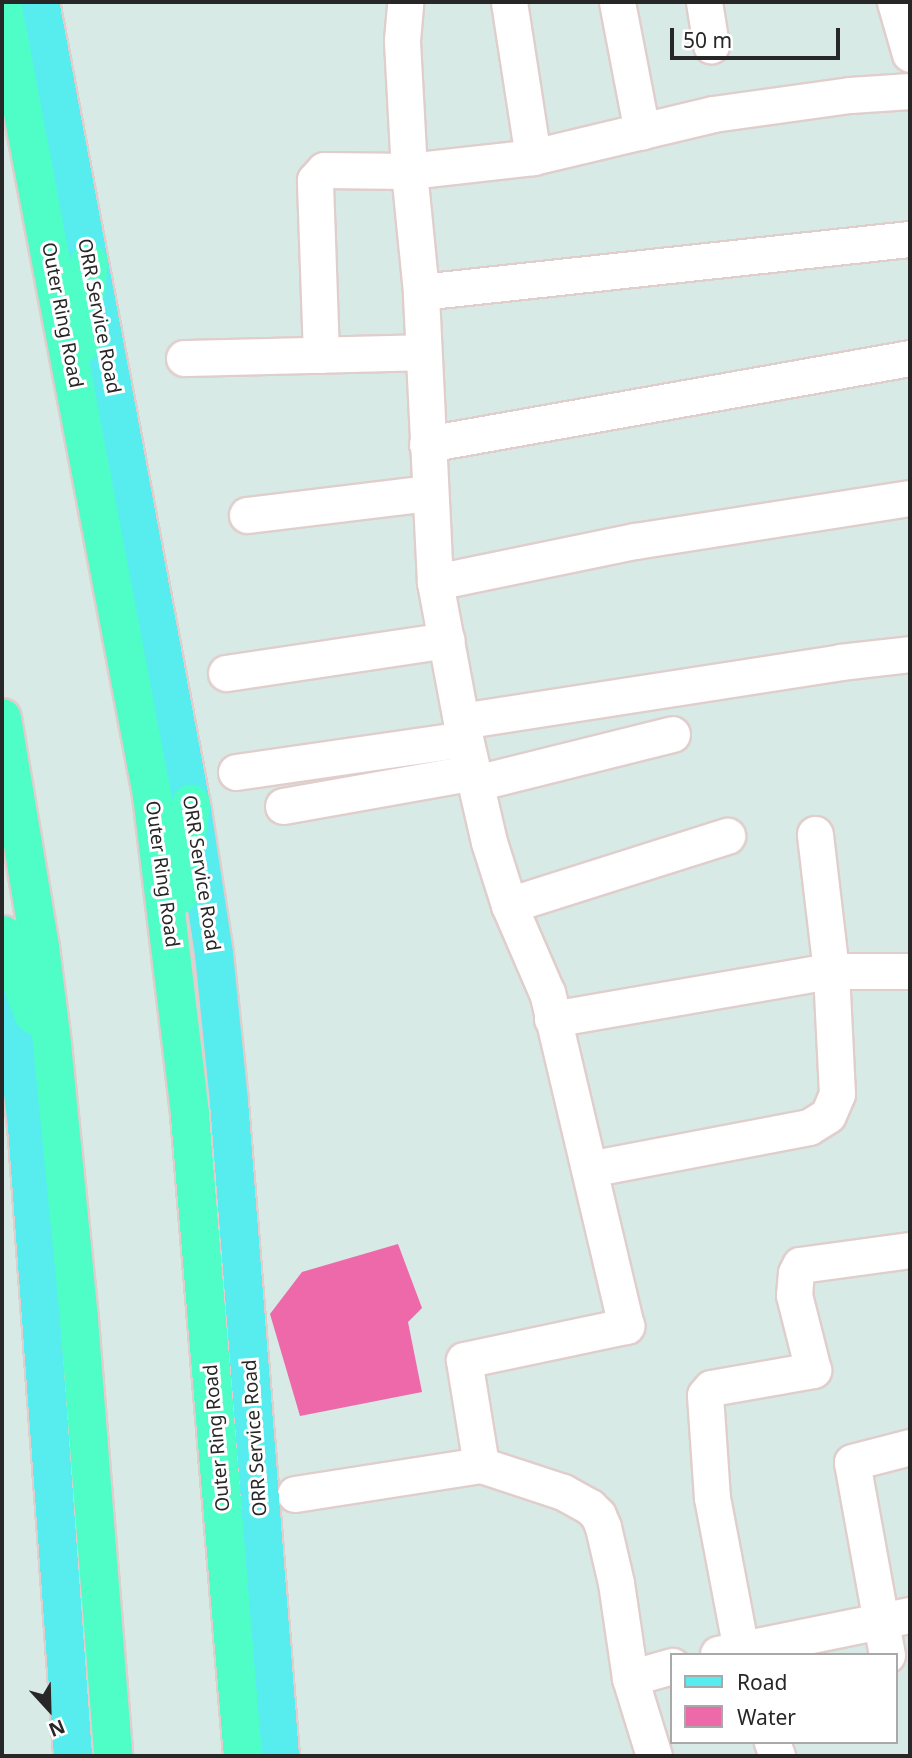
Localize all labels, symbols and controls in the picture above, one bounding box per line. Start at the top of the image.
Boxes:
scale bar [674,14,844,58]
text: 50 m [683,26,732,54]
street label: ORR Service Road [73,237,125,395]
street label: Outer Ring Road [37,240,87,390]
street label: ORR Service Road [177,793,225,953]
street label: Outer Ring Road [140,799,184,949]
street label: ORR Service Road [238,1359,272,1517]
street label: Outer Ring Road [199,1363,235,1513]
legend [670,1653,898,1744]
text: Road [737,1668,787,1696]
north arrow [14,1674,84,1744]
text: Water [737,1703,796,1731]
text: N [45,1714,69,1743]

